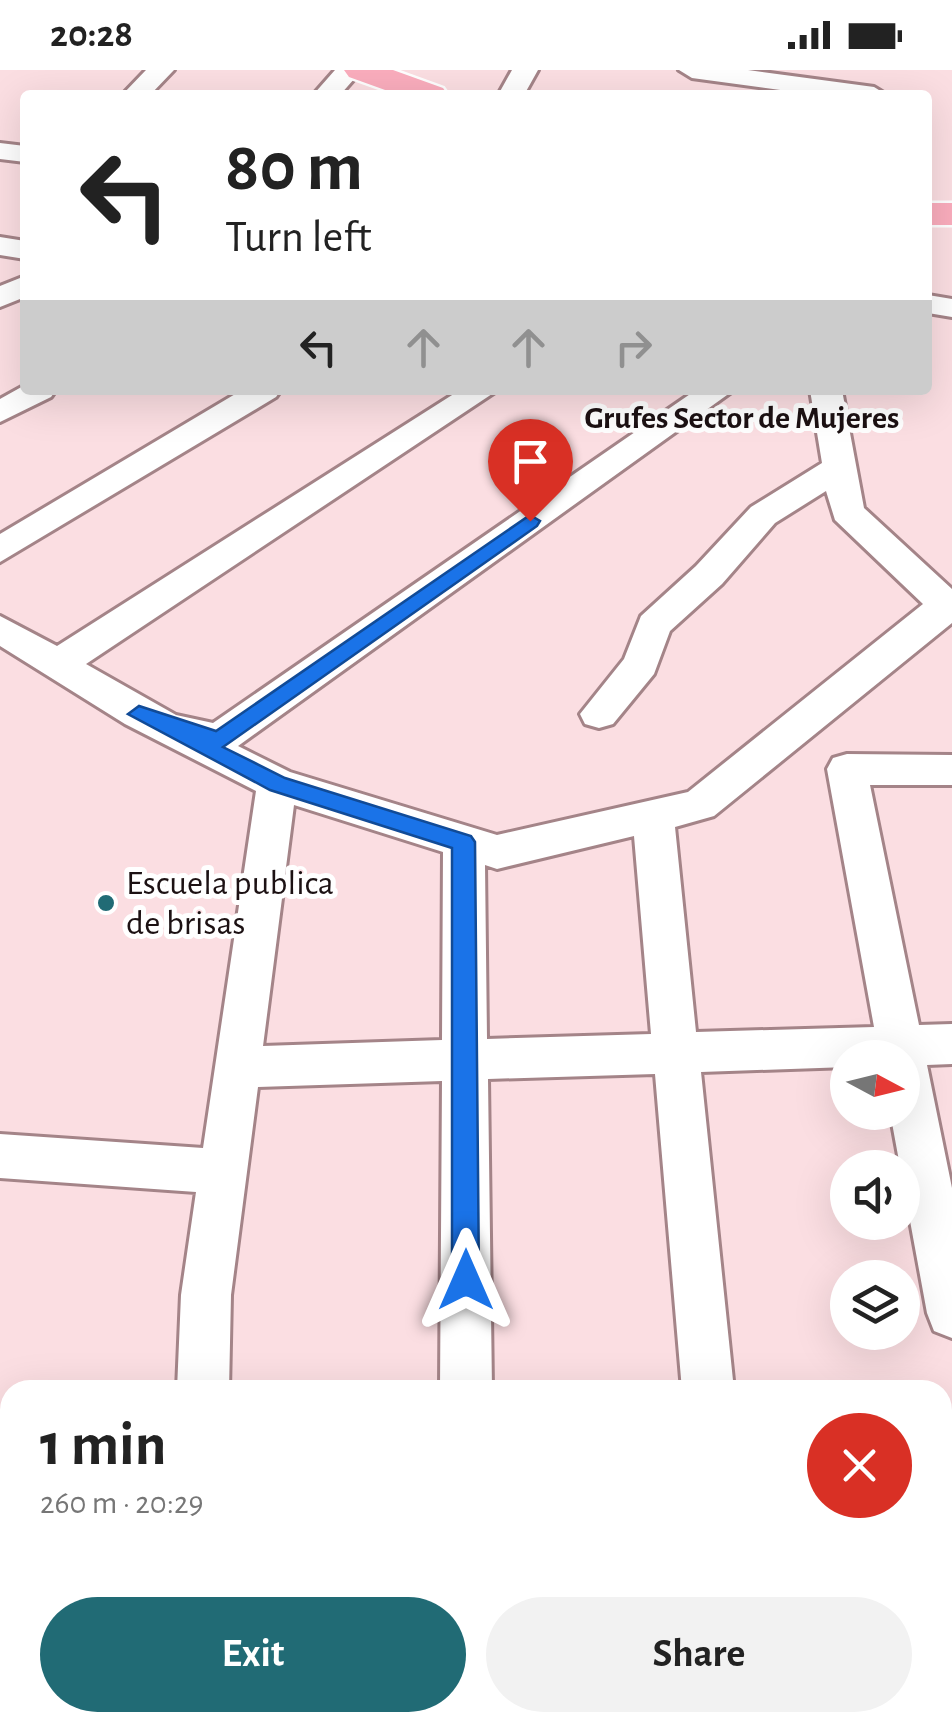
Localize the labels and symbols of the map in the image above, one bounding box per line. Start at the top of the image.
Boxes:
district label: Grufes Sector de Mujeres [585,402,899,434]
pin [488,419,573,522]
place label: Escuela publica de brisas [126,866,334,941]
marker: Escuela publica de brisas [95,892,117,914]
north arrow [830,1040,920,1130]
position arrow [414,1228,518,1332]

